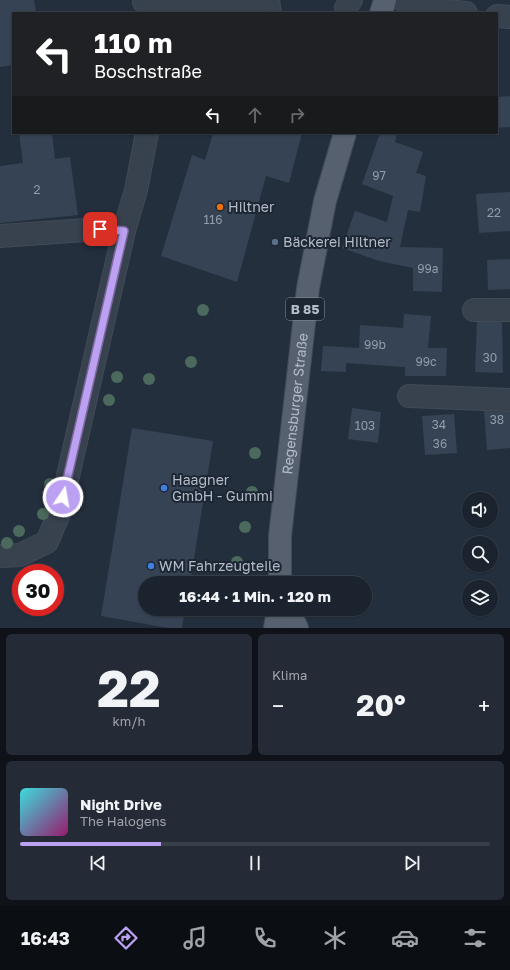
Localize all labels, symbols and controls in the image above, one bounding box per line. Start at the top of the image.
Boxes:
text: 110 m [94,26,173,59]
icon: left [28,28,80,80]
text: Boschstraße [94,60,202,82]
icon: left [202,104,224,126]
icon: ahead [244,104,266,126]
icon: right [286,104,308,126]
house number: 97 [372,168,386,183]
house number: 2 [34,182,41,197]
place label: Hiltner [228,198,275,215]
marker: Hiltner [215,202,225,212]
house number: 22 [487,205,501,220]
pin [83,212,117,246]
house number: 116 [204,212,222,227]
icon: arrive [89,218,111,240]
place label: Bäckerei Hiltner [283,233,391,250]
marker: Bäckerei Hiltner [270,237,280,247]
house number: 99a [417,261,439,276]
road number: B 85 [286,298,324,320]
street label: Regensburger Straße [278,332,311,475]
house number: 99b [364,337,386,352]
house number: 30 [483,350,497,365]
house number: 99c [415,354,437,369]
house number: 38 [490,412,504,427]
house number: 34 [432,417,446,432]
house number: 103 [355,418,375,433]
house number: 36 [433,436,447,451]
place label: Haagner GmbH - Gummi [172,471,273,504]
position arrow [42,476,84,518]
marker: Haagner GmbH - Gummi [159,483,169,493]
map controls [462,492,498,616]
button: sound [462,492,498,528]
button: search [462,536,498,572]
place label: WM Fahrzeugteile [159,557,280,574]
marker: WM Fahrzeugteile [146,561,156,571]
speed limit sign: 30 [12,564,64,616]
button: layers [462,580,498,616]
text: 16:44 · 1 Min. · 120 m [179,587,331,605]
text: 22 [97,656,161,718]
text: Klima [272,667,307,683]
text: 20° [356,687,406,723]
text: − [272,692,284,719]
text: + [478,692,490,719]
text: km/h [112,713,146,729]
text: Night Drive [80,795,162,813]
text: The Halogens [80,813,166,829]
icon: previous [87,852,109,874]
icon: pause [244,852,266,874]
icon: next [401,852,423,874]
icon: directions [112,924,140,952]
icon: music [181,924,209,952]
icon: phone [251,924,279,952]
icon: climate [321,924,349,952]
icon: car [391,924,419,952]
icon: filters [461,924,489,952]
text: 16:43 [21,927,70,949]

